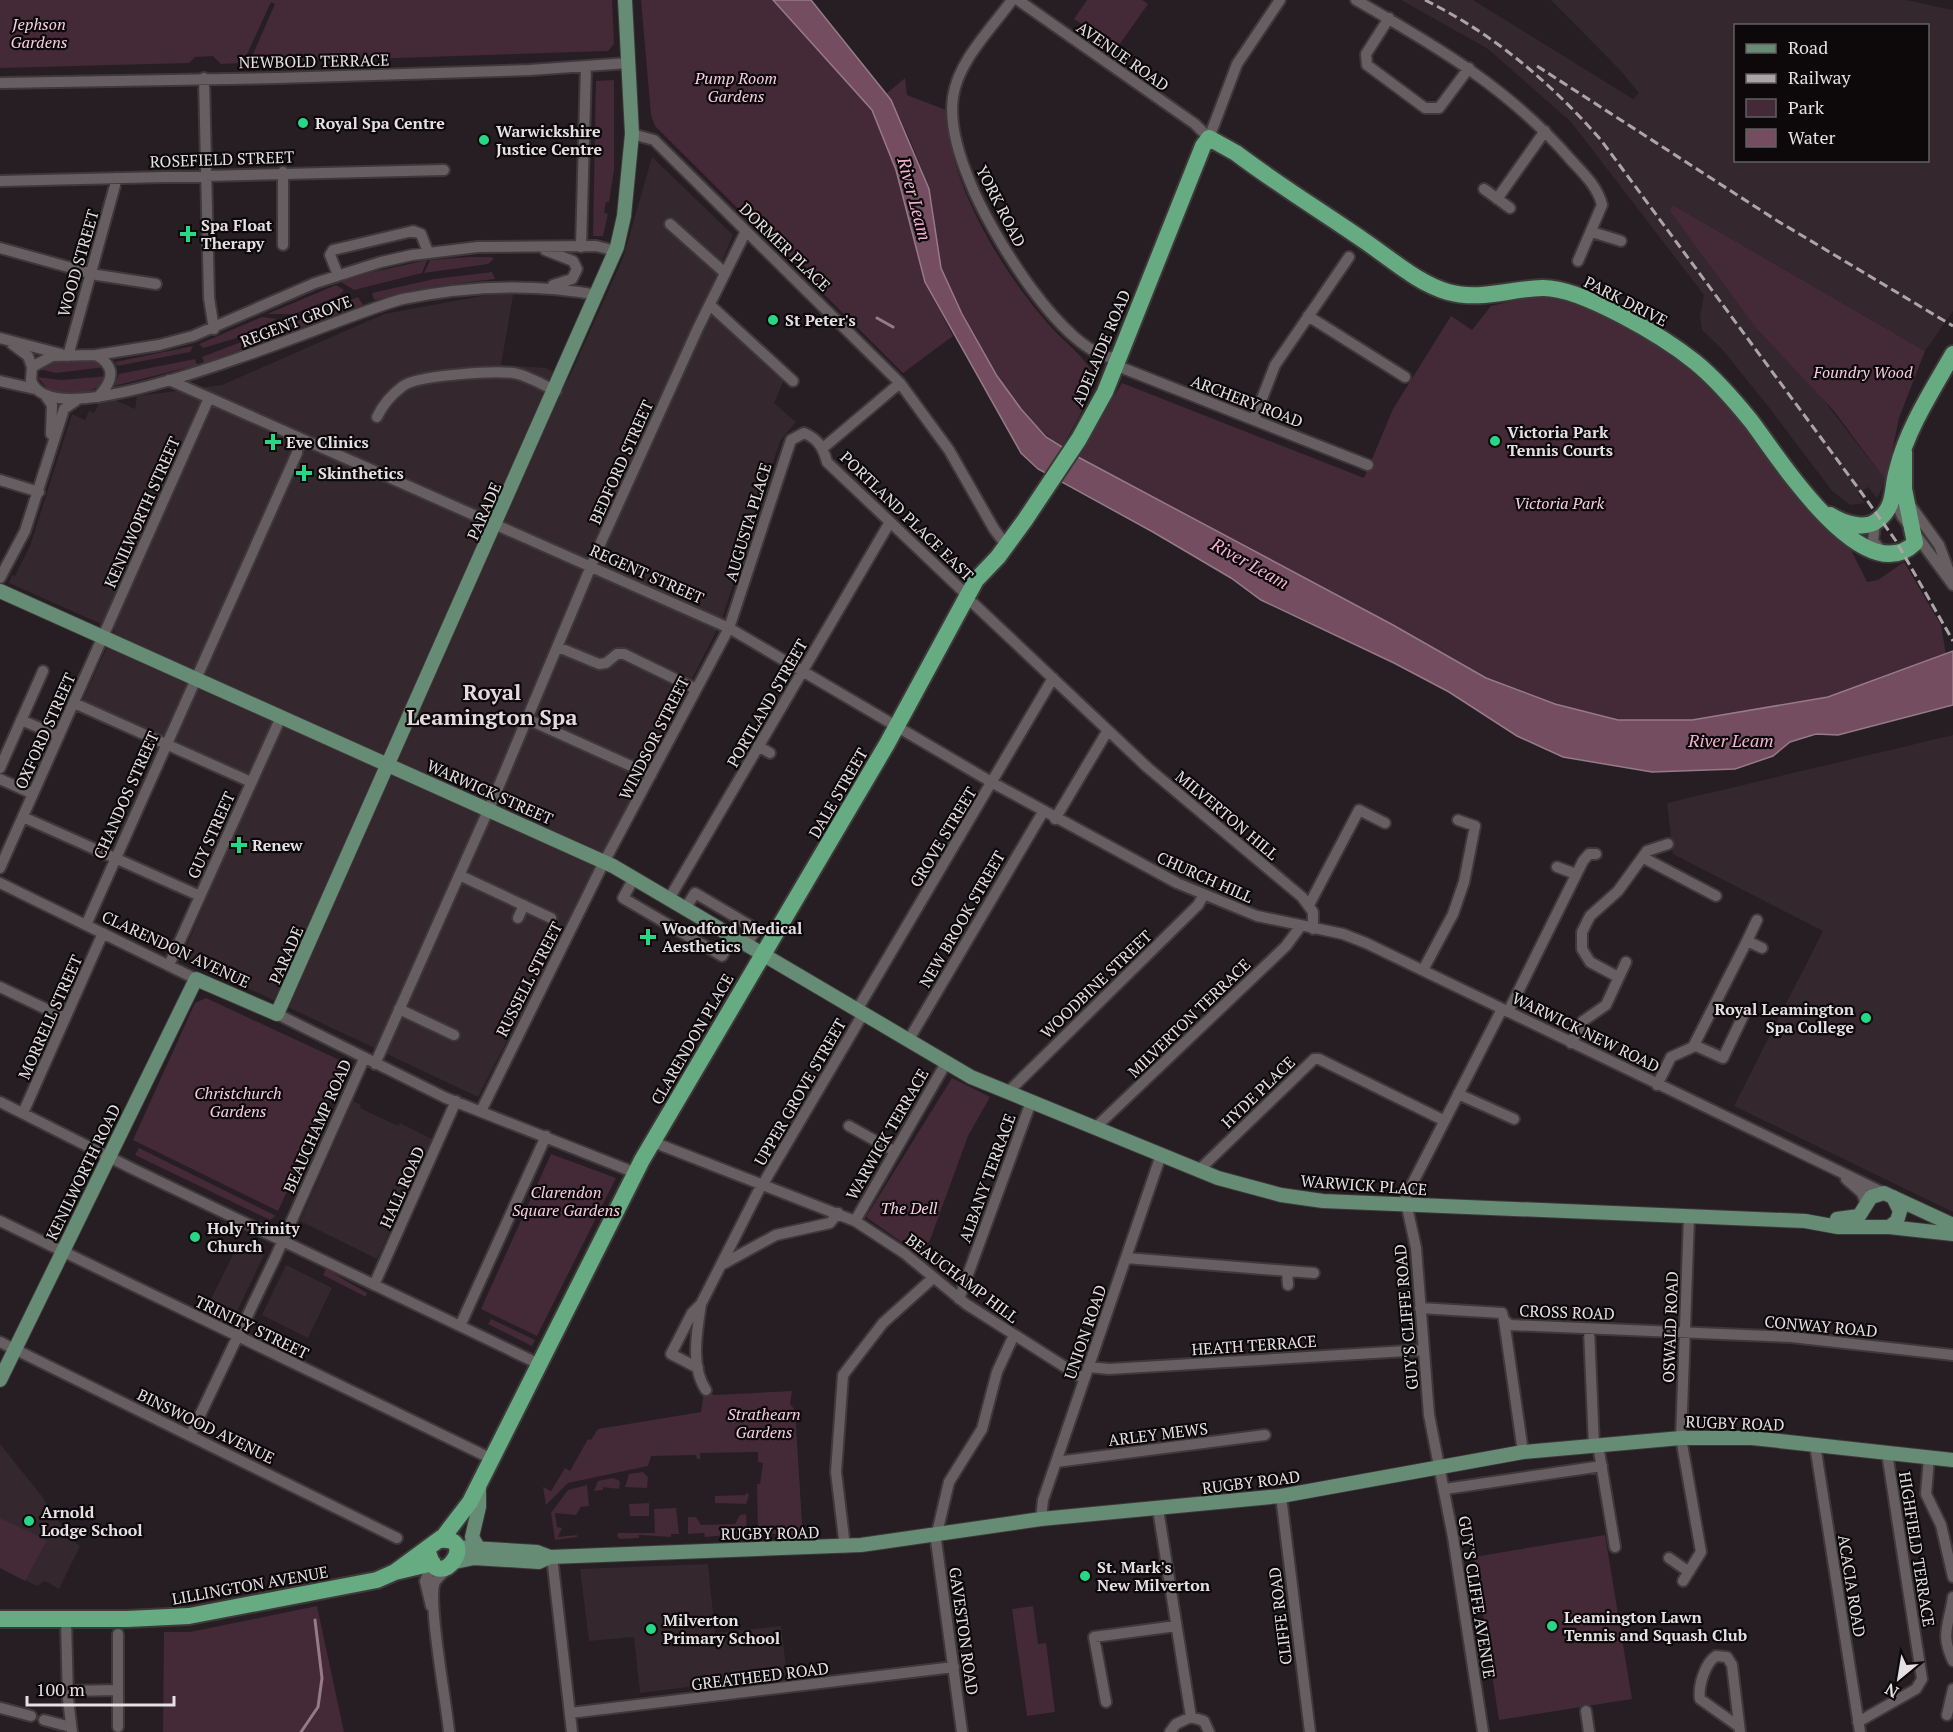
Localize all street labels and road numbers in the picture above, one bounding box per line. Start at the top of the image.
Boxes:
street label: AVENUE ROAD [1072,16,1174,96]
street label: NEWBOLD TERRACE [238,49,390,73]
street label: ROSEFIELD STREET [150,145,295,173]
street label: YORK ROAD [971,161,1031,251]
street label: DORMER PLACE [735,198,835,296]
street label: WOOD STREET [52,207,104,319]
street label: PARK DRIVE [1580,271,1672,331]
street label: ADELAIDE ROAD [1067,286,1135,410]
street label: REGENT GROVE [237,290,355,352]
street label: ARCHERY ROAD [1188,370,1306,432]
street label: BEDFORD STREET [584,396,658,528]
street label: KENILWORTH STREET [99,433,185,591]
street label: PORTLAND PLACE EAST [835,446,979,586]
street label: AUGUSTA PLACE [719,460,777,584]
street label: PARADE [462,479,506,543]
street label: REGENT STREET [587,539,708,609]
street label: PORTLAND STREET [721,635,813,771]
street label: OXFORD STREET [9,669,81,793]
street label: WINDSOR STREET [613,673,695,803]
street label: CHANDOS STREET [88,728,164,862]
street label: DALE STREET [803,744,873,842]
street label: WARWICK STREET [423,754,557,830]
street label: MILVERTON HILL [1171,765,1283,865]
street label: GROVE STREET [904,783,982,891]
street label: GUY STREET [182,788,240,882]
street label: CHURCH HILL [1153,846,1257,908]
street label: NEW BROOK STREET [914,847,1010,991]
street label: CLARENDON AVENUE [98,905,254,993]
street label: RUSSELL STREET [491,918,567,1040]
street label: PARADE [264,923,308,987]
street label: WOODBINE STREET [1035,925,1157,1043]
street label: MORRELL STREET [13,951,87,1083]
street label: MILVERTON TERRACE [1123,954,1255,1082]
street label: CLARENDON PLACE [645,969,739,1109]
street label: WARWICK NEW ROAD [1509,987,1663,1077]
street label: UPPER GROVE STREET [749,1014,851,1170]
street label: HYDE PLACE [1216,1051,1300,1133]
street label: BEAUCHAMP ROAD [278,1056,356,1196]
street label: WARWICK TERRACE [840,1064,934,1204]
street label: KENILWORTH ROAD [40,1100,126,1244]
street label: ALBANY TERRACE [953,1110,1021,1246]
street label: HALL ROAD [374,1143,430,1231]
street label: WARWICK PLACE [1300,1170,1428,1200]
street label: BEAUCHAMP HILL [901,1228,1023,1328]
street label: GUY'S CLIFFE ROAD [1389,1243,1423,1391]
street label: OSWALD ROAD [1657,1271,1683,1383]
street label: UNION ROAD [1059,1282,1111,1382]
street label: TRINITY STREET [191,1290,313,1364]
street label: CROSS ROAD [1519,1299,1615,1325]
street label: CONWAY ROAD [1763,1310,1879,1342]
street label: HEATH TERRACE [1191,1330,1317,1360]
street label: BINSWOOD AVENUE [134,1383,278,1469]
street label: RUGBY ROAD [1685,1410,1785,1436]
street label: ARLEY MEWS [1107,1417,1209,1451]
street label: RUGBY ROAD [1201,1465,1301,1499]
street label: HIGHFIELD TERRACE [1894,1470,1940,1628]
street label: GUY'S CLIFFE AVENUE [1453,1514,1501,1680]
street label: RUGBY ROAD [720,1521,820,1545]
street label: ACACIA ROAD [1833,1533,1871,1639]
street label: LILLINGTON AVENUE [170,1560,330,1610]
street label: GAVESTON ROAD [944,1566,984,1696]
street label: CLIFFE ROAD [1263,1566,1297,1666]
street label: GREATHEED ROAD [690,1657,830,1695]

